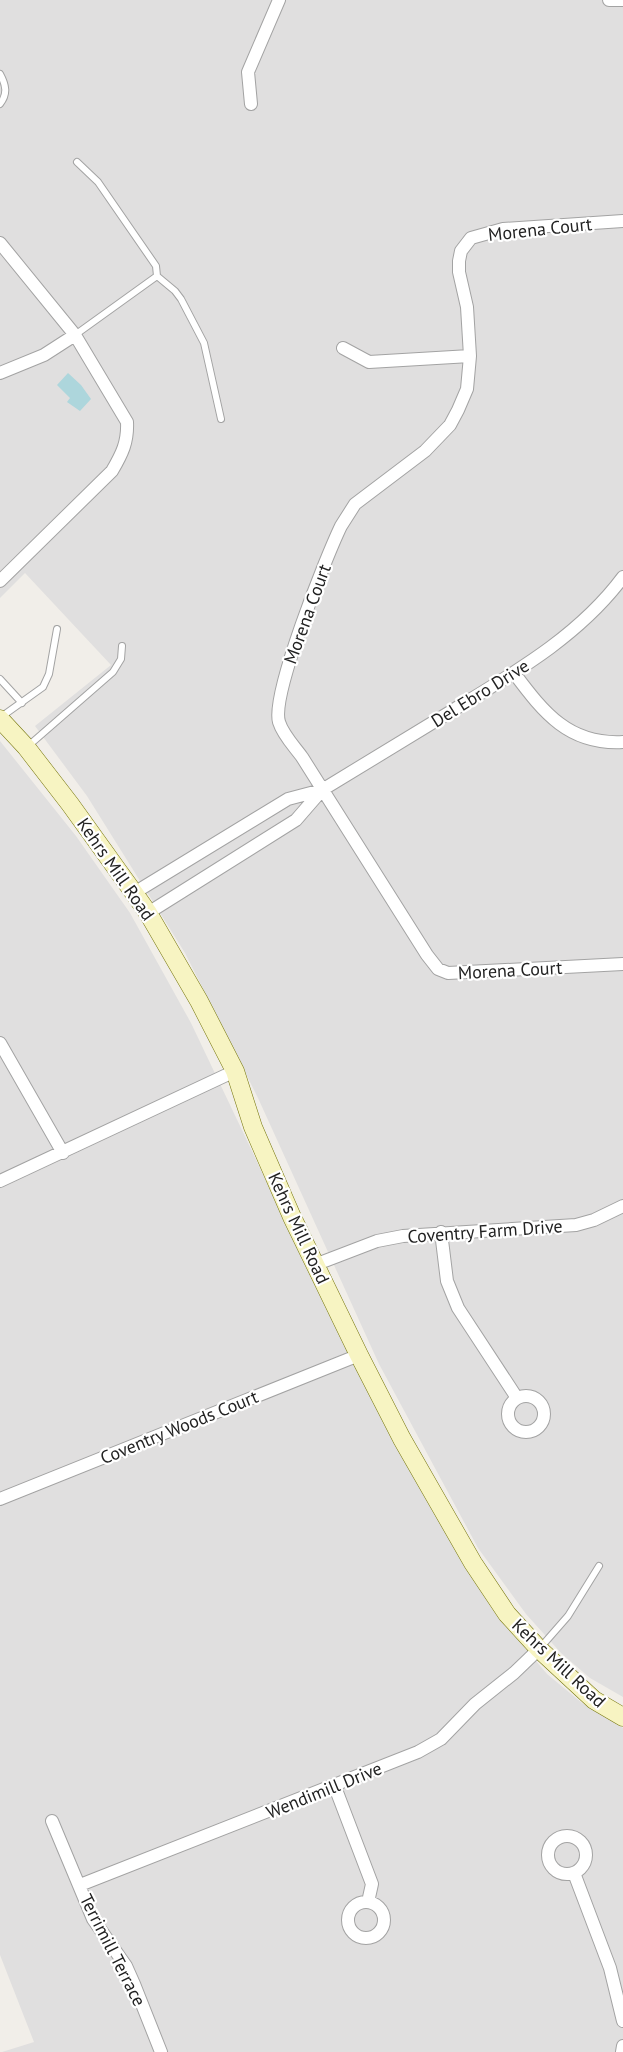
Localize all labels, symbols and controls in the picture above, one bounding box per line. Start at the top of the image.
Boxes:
street label: Morena Court [487,212,593,246]
street label: Morena Court [278,561,336,667]
street label: Del Ebro Drive [427,654,533,732]
street label: Kehrs Mill Road [72,813,160,925]
street label: Morena Court [457,956,563,984]
street label: Kehrs Mill Road [263,1169,335,1287]
street label: Coventry Farm Drive [407,1214,563,1248]
street label: Coventry Woods Court [97,1385,261,1469]
street label: Kehrs Mill Road [507,1614,611,1712]
street label: Wendimill Drive [263,1756,385,1824]
street label: Terrimill Terrace [75,1890,151,2010]

